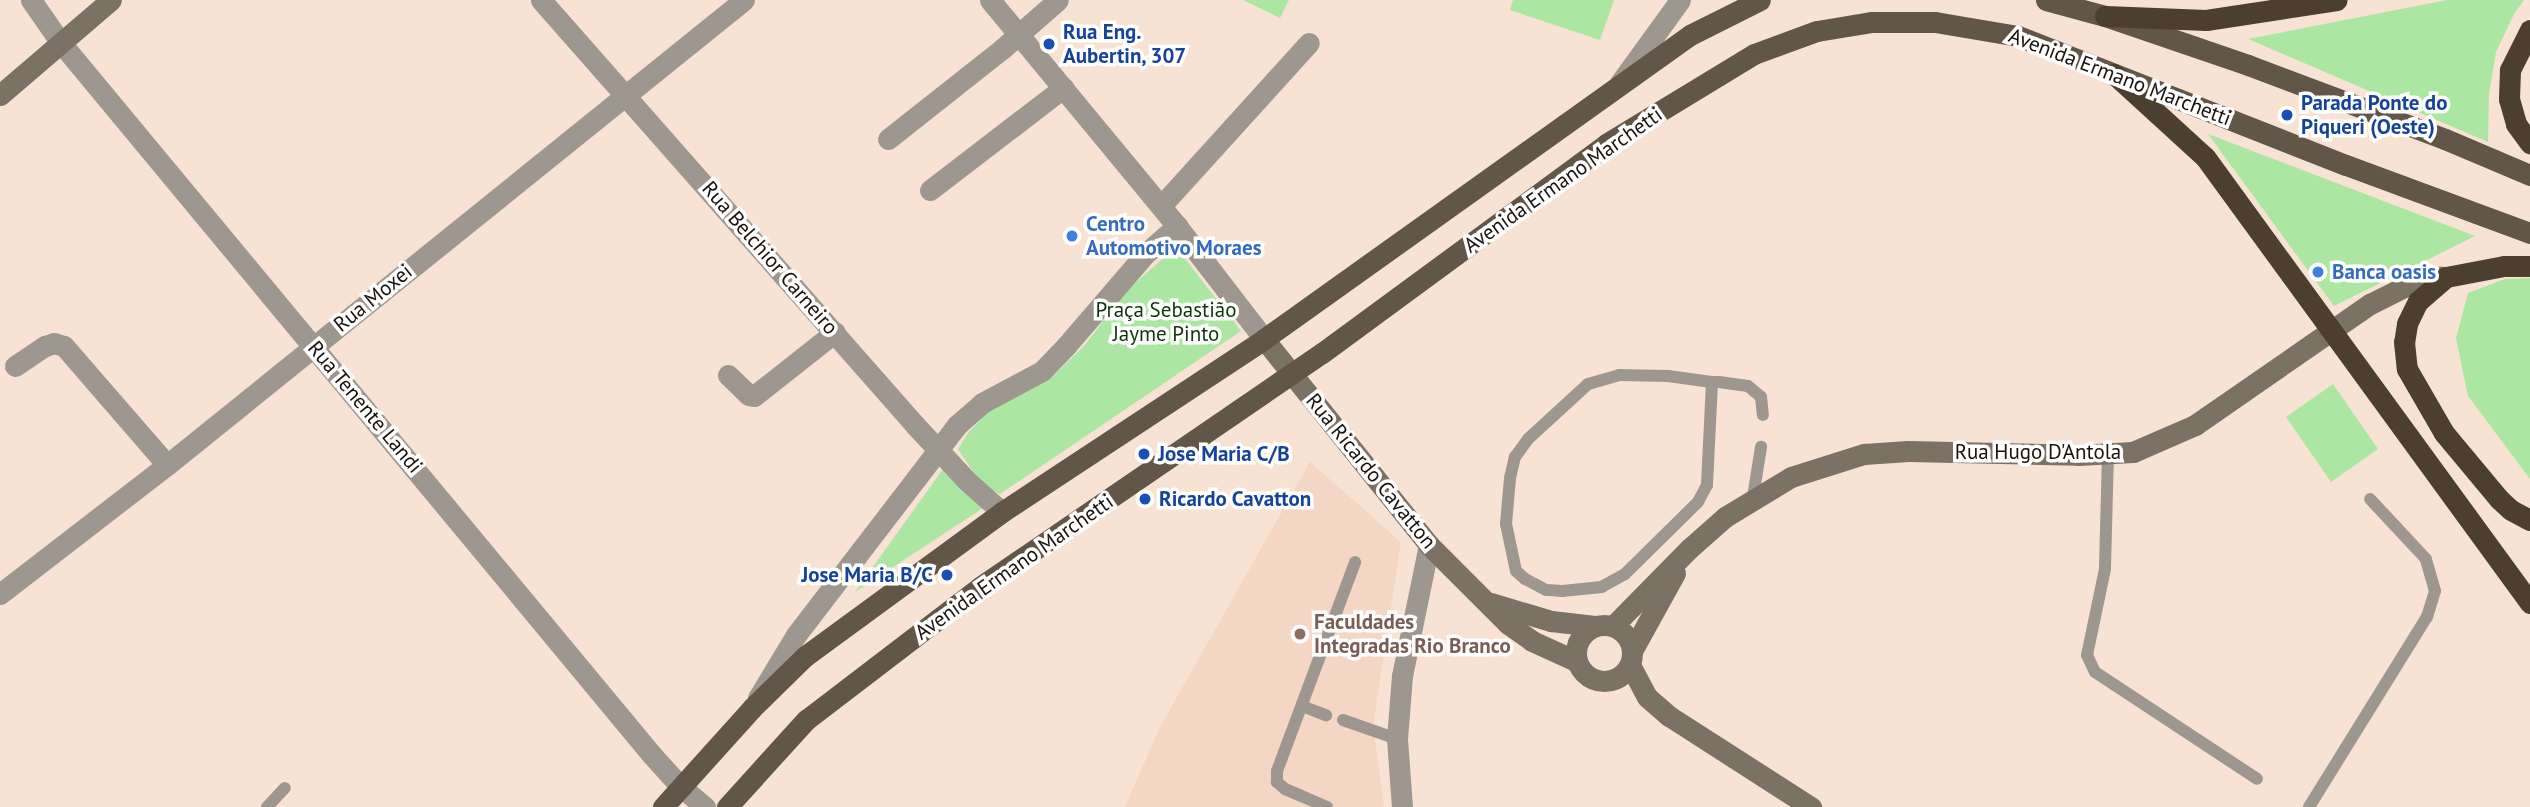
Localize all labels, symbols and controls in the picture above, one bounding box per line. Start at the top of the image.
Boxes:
place label: Rua Eng. Aubertin, 307 [1063,19,1188,69]
street label: Avenida Ermano Marchetti [2005,23,2235,131]
marker: Rua Eng. Aubertin, 307 [1041,36,1057,52]
place label: Parada Ponte do Piqueri (Oeste) [2301,90,2447,140]
street label: Avenida Ermano Marchetti [1459,102,1667,258]
marker: Parada Ponte do Piqueri (Oeste) [2279,107,2295,123]
street label: Rua Belchior Carneiro [697,176,843,340]
place label: Centro Automotivo Moraes [1086,211,1262,261]
marker: Centro Automotivo Moraes [1064,228,1080,244]
street label: Rua Moxei [329,259,417,337]
place label: Banca oasis [2332,259,2436,285]
marker: Banca oasis [2310,264,2326,280]
park label: Praça Sebastião Jayme Pinto [1096,297,1236,347]
street label: Rua Tenente Landi [302,336,428,478]
street label: Rua Ricardo Cavatton [1301,388,1441,554]
street label: Rua Hugo D'Antola [1955,439,2121,465]
place label: Jose Maria C/B [1158,441,1290,467]
marker: Jose Maria C/B [1136,446,1152,462]
place label: Ricardo Cavatton [1159,486,1312,512]
street label: Avenida Ermano Marchetti [910,489,1118,645]
marker: Ricardo Cavatton [1137,491,1153,507]
place label: Jose Maria B/C [801,562,933,588]
marker: Jose Maria B/C [939,567,955,583]
place label: Faculdades Integradas Rio Branco [1314,609,1511,659]
marker: Faculdades Integradas Rio Branco [1292,626,1308,642]

